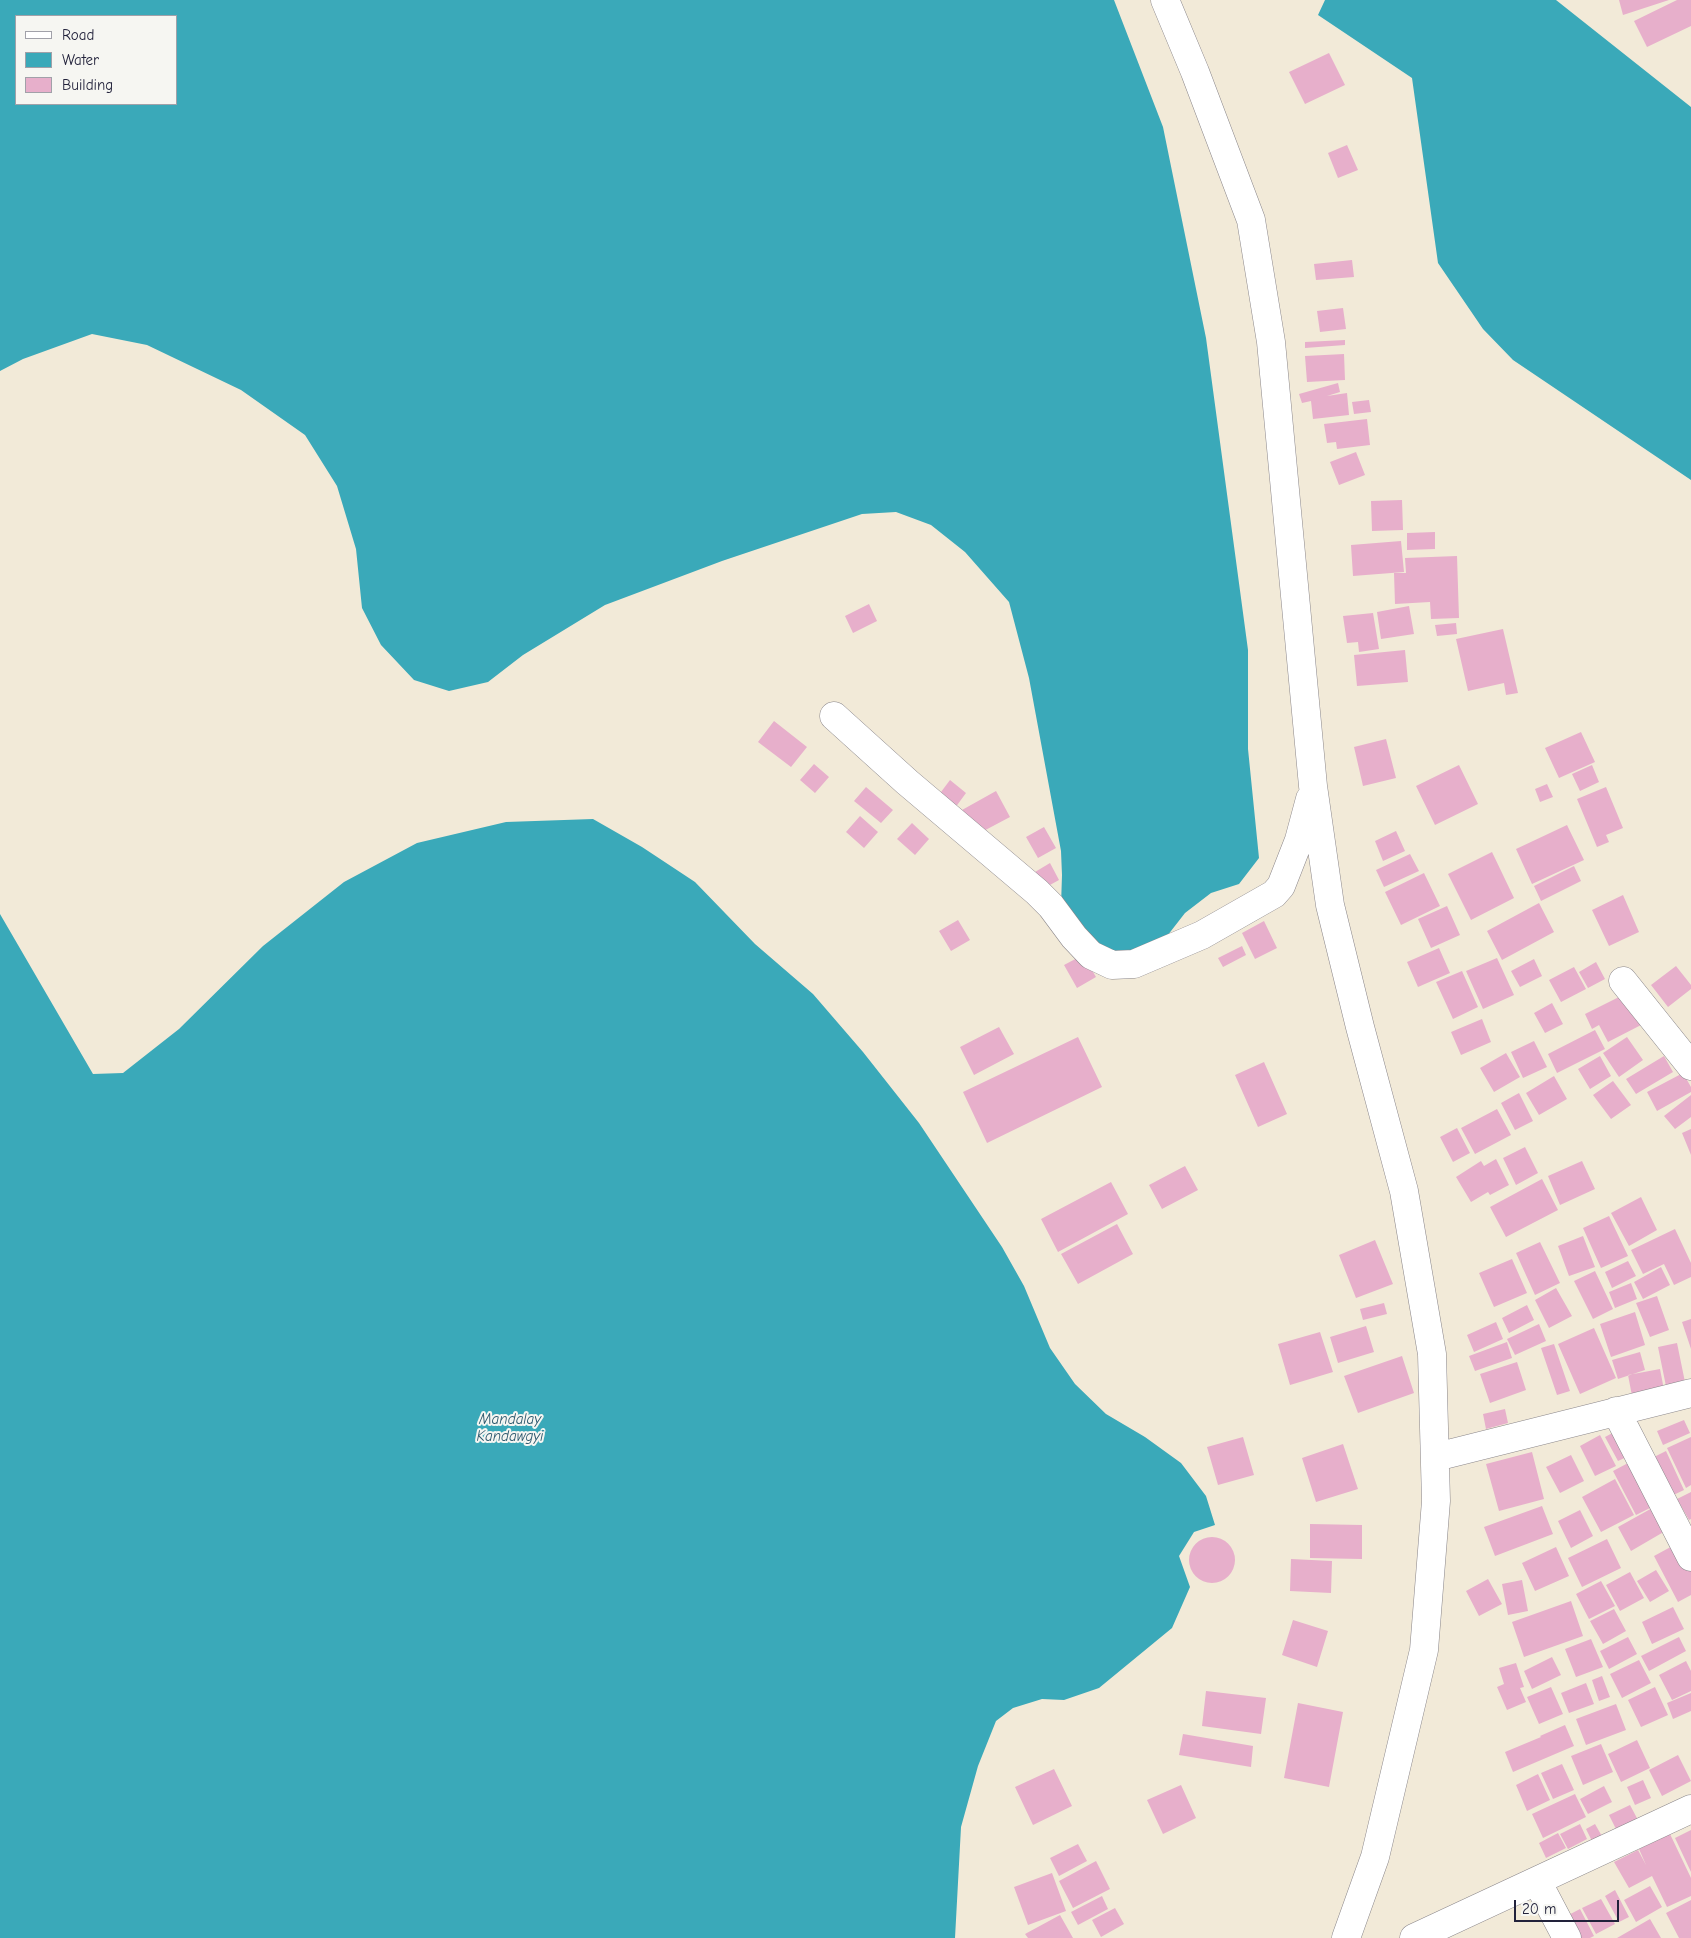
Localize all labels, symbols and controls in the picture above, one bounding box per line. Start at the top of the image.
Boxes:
legend [15,15,178,105]
text: Road [62,26,94,44]
text: Water [62,51,99,69]
text: Building [62,76,113,94]
water label: Mandalay Kandawgyi [477,1411,543,1446]
scale bar [1516,1890,1621,1922]
text: 20 m [1522,1900,1556,1918]

